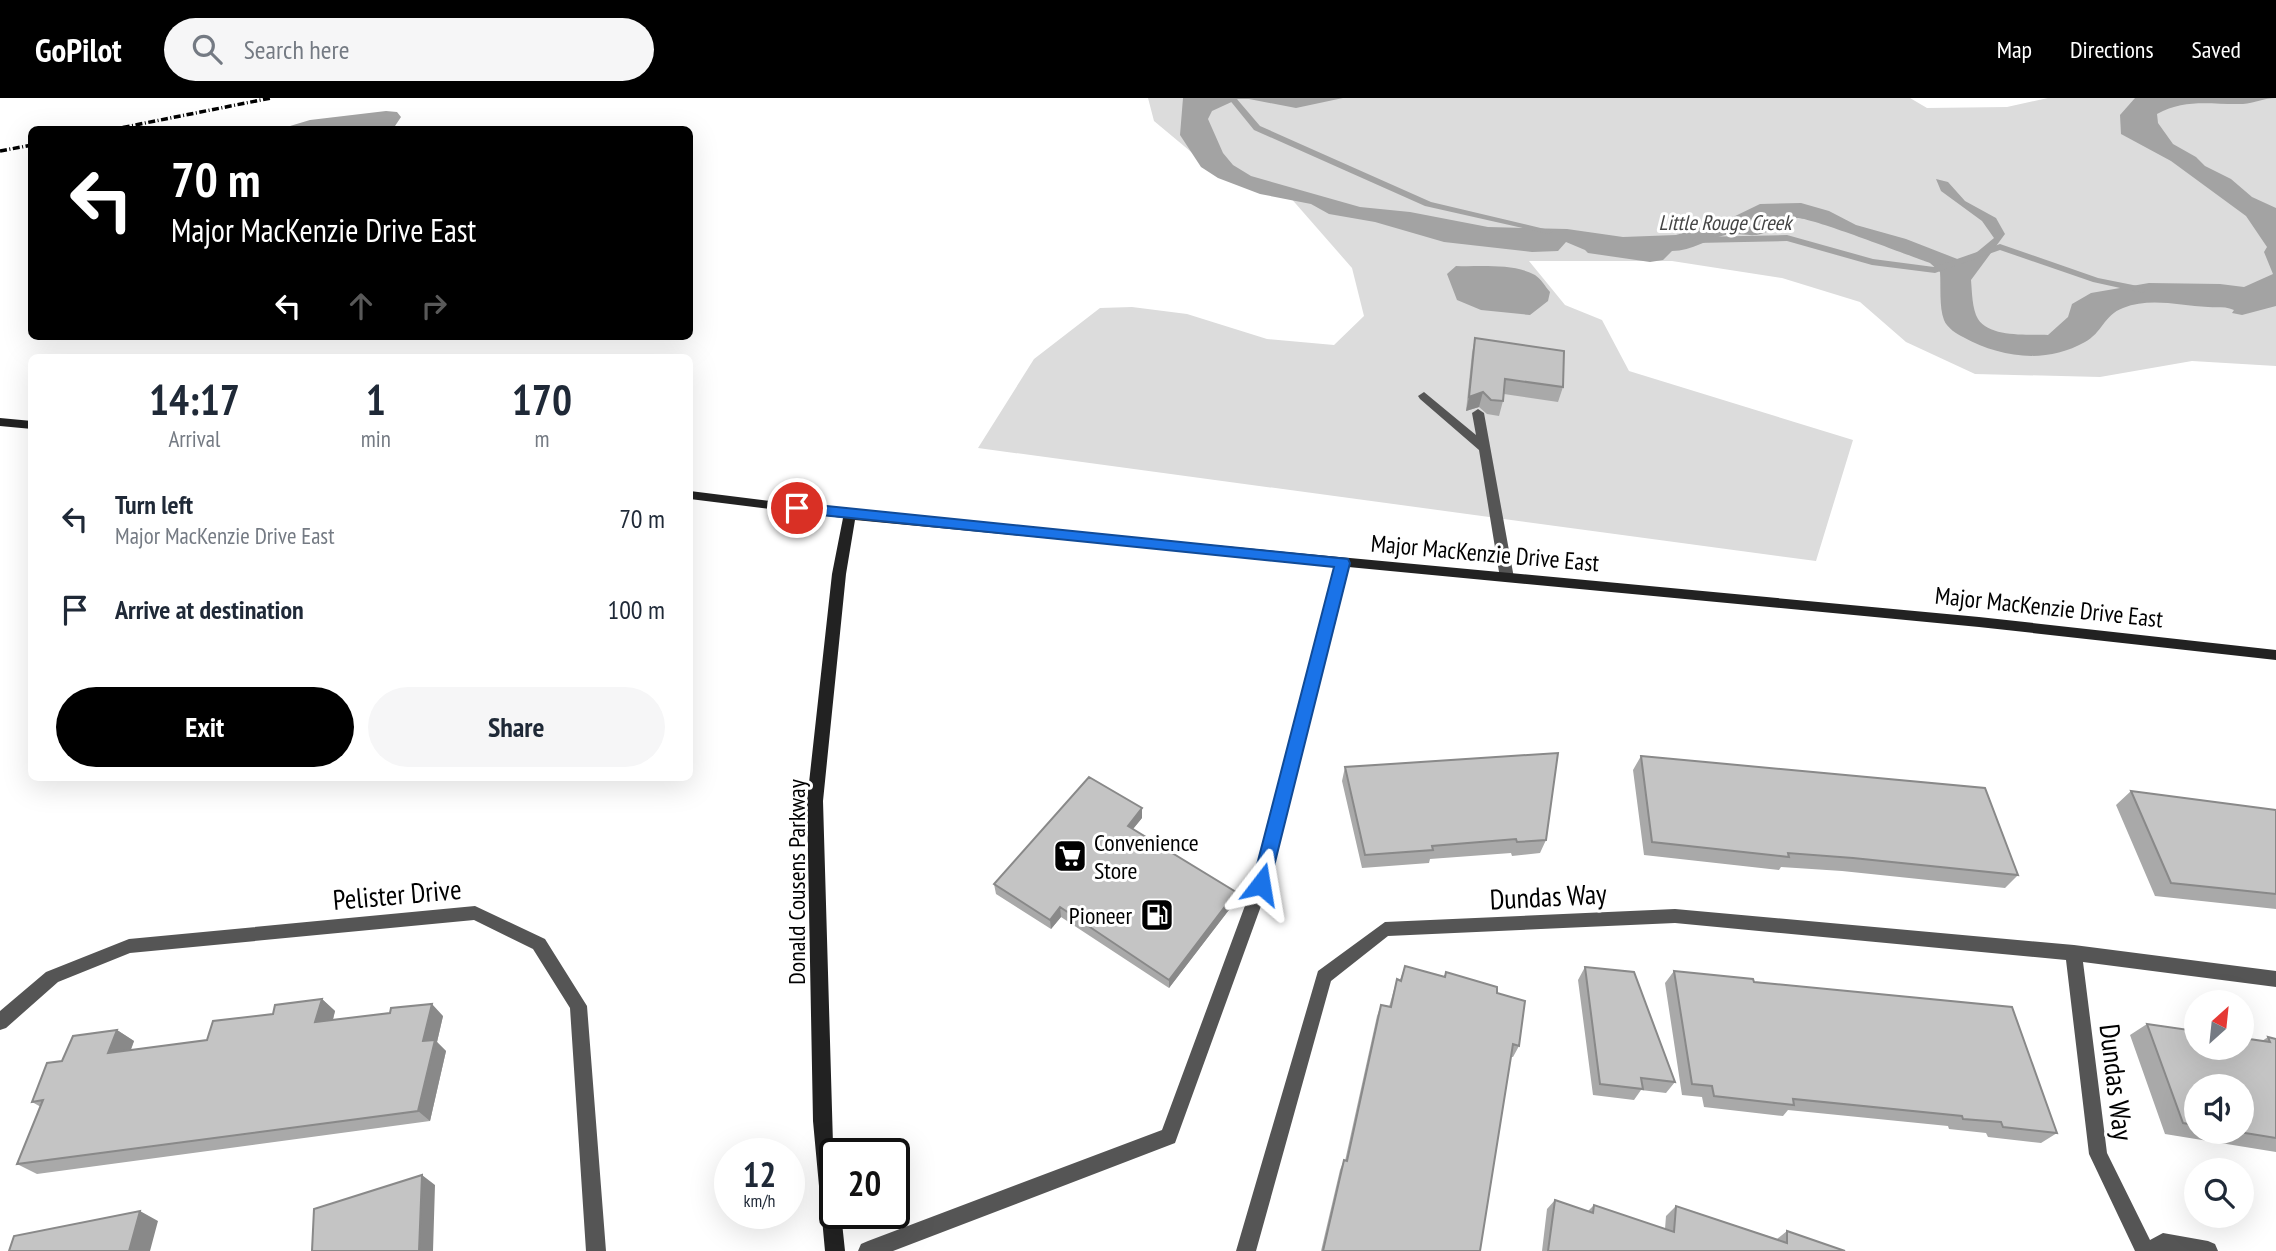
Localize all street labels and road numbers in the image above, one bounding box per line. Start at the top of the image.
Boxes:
street label: Major MacKenzie Drive East [1370,528,1601,578]
street label: Major MacKenzie Drive East [1933,580,2165,634]
street label: Donald Cousens Parkway [781,779,812,985]
street label: Pelister Drive [331,870,463,918]
street label: Dundas Way [1489,874,1608,918]
street label: Dundas Way [2092,1022,2143,1143]

